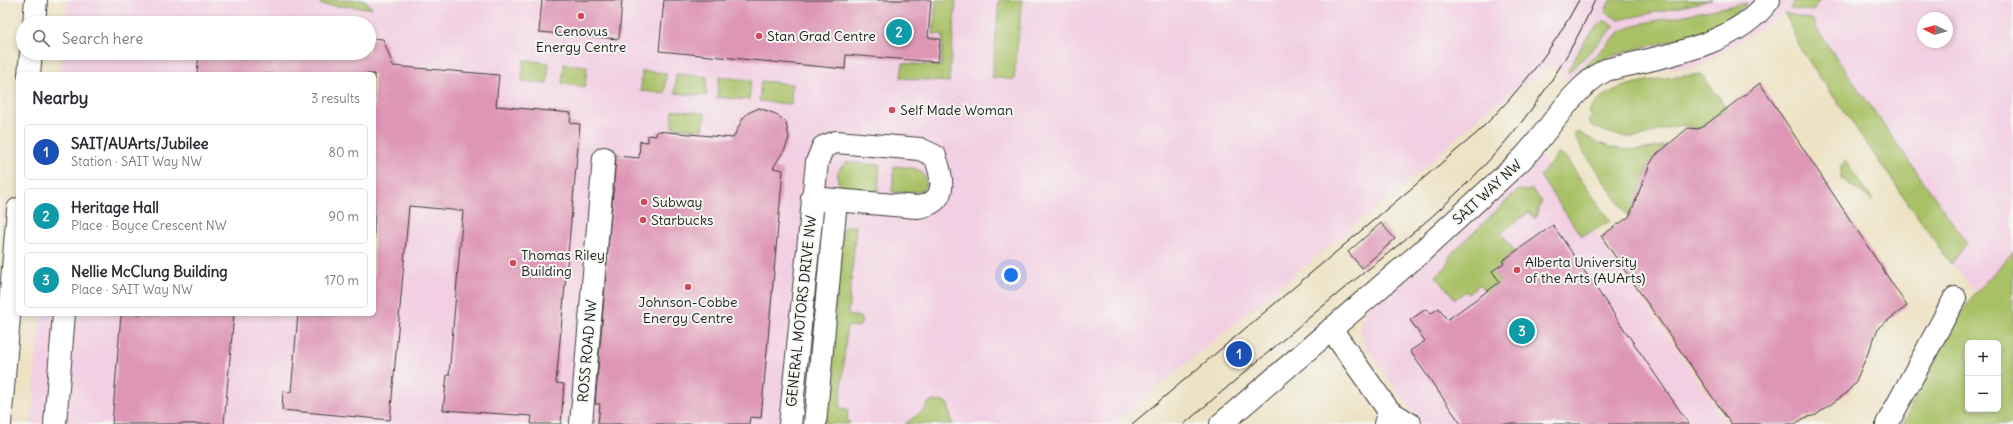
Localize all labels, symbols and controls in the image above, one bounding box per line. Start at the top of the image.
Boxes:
marker: Cenovus Energy Centre [576,11,586,21]
north arrow [1917,12,1953,48]
search box [16,16,376,60]
pin: 2 [886,17,912,47]
place label: Cenovus Energy Centre [536,22,626,56]
icon: search [30,27,52,49]
place label: Stan Grad Centre [767,27,876,45]
text: Search here [62,29,143,48]
marker: Stan Grad Centre [754,31,764,41]
text: Nearby [32,87,88,109]
text: 3 results [311,90,360,107]
place label: Self Made Woman [900,101,1013,119]
marker: Self Made Woman [887,105,897,115]
text: SAIT/AUArts/Jubilee [71,134,209,153]
text: 1 [43,144,49,161]
text: 80 m [328,144,359,161]
text: Station · SAIT Way NW [71,153,202,170]
street label: SAIT WAY NW [1449,155,1525,229]
place label: Subway [652,193,703,211]
marker: Subway [639,197,649,207]
text: Heritage Hall [71,198,159,217]
text: 2 [42,208,50,225]
text: 90 m [328,208,359,225]
place label: Starbucks [651,211,713,229]
street label: GENERAL MOTORS DRIVE NW [782,214,820,408]
marker: Starbucks [638,215,648,225]
text: Place · Boyce Crescent NW [71,217,227,234]
place label: Thomas Riley Building [521,246,605,280]
place label: Alberta University of the Arts (AUArts) [1525,253,1646,287]
marker: Thomas Riley Building [508,258,518,268]
text: Nellie McClung Building [71,262,228,281]
your location [1001,265,1021,285]
marker: Alberta University of the Arts (AUArts) [1512,265,1522,275]
text: 3 [42,272,50,289]
text: 170 m [324,272,359,289]
text: Place · SAIT Way NW [71,281,193,298]
marker: Johnson-Cobbe Energy Centre [683,282,693,292]
place label: Johnson-Cobbe Energy Centre [638,293,738,327]
street label: ROSS ROAD NW [574,299,600,403]
pin: 3 [1509,316,1535,346]
pin: 1 [1226,339,1252,369]
map controls [1965,340,2001,412]
button: + [1965,340,2001,376]
button: − [1965,376,2001,412]

